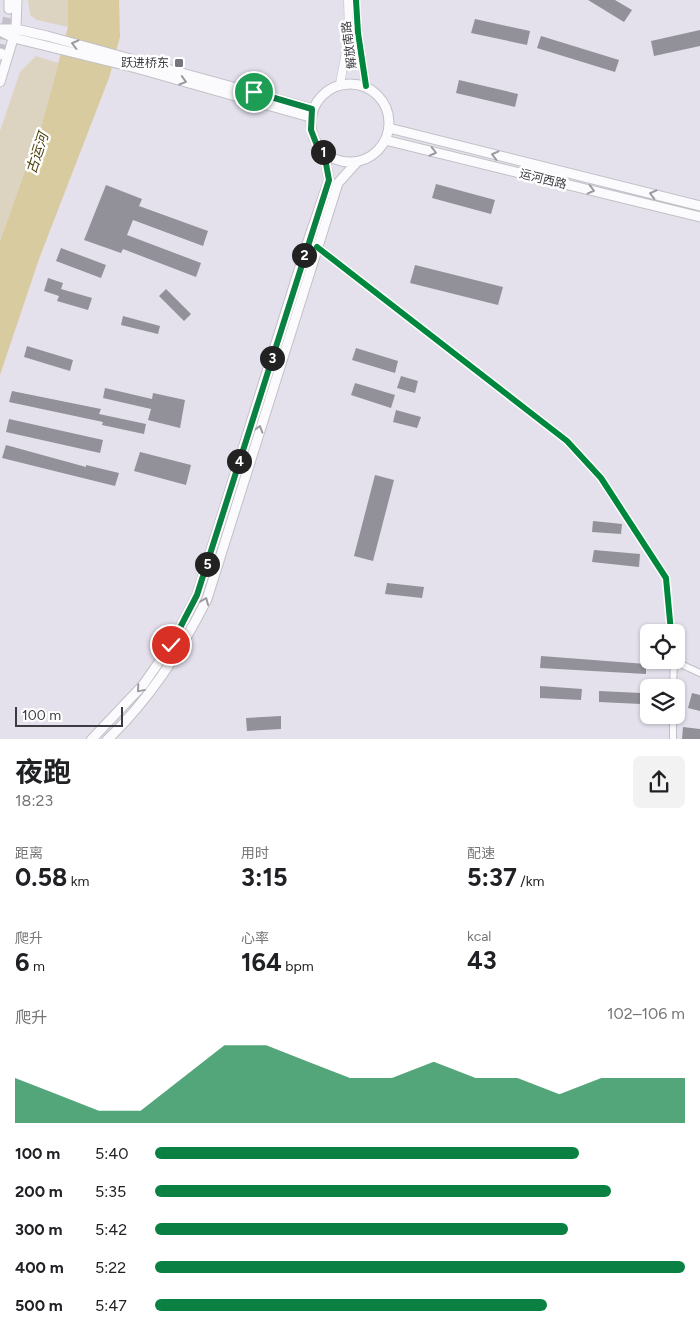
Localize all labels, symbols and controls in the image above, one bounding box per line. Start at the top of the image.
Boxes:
street label: 解放南路 [339,20,359,70]
one-way arrow [71,39,80,50]
place label: 跃进桥东 [121,56,169,70]
marker: 跃进桥东 [173,57,185,69]
pin [233,71,275,113]
one-way arrow [178,75,187,86]
icon: arrive [240,78,268,106]
water label: 古运河 [23,128,53,176]
pin: 1 [310,140,336,164]
text: 1 [321,144,326,161]
one-way arrow [428,146,437,157]
one-way arrow [491,150,500,161]
street label: 运河西路 [518,166,568,192]
one-way arrow [586,184,595,195]
one-way arrow [649,190,657,200]
pin: 2 [292,242,316,268]
text: 2 [300,247,309,264]
pin: 3 [260,346,284,370]
text: 3 [269,350,276,367]
one-way arrow [254,426,264,434]
pin: 4 [226,448,252,474]
text: 4 [235,453,244,470]
pin: 5 [194,552,220,576]
text: 5 [203,556,212,573]
one-way arrow [199,597,210,606]
pin [150,624,192,666]
map controls [640,624,685,724]
button: locate [640,624,685,669]
icon: check [157,631,185,659]
button: layers [640,679,685,724]
one-way arrow [137,683,145,692]
scale bar [15,704,122,728]
text: 100 m [22,707,61,724]
text: 夜跑 [15,755,71,789]
button: share [633,756,685,808]
text: 18:23 [15,791,53,810]
text: 距离 [15,845,43,862]
text: 用时 [241,845,269,862]
text: 配速 [467,845,495,862]
text: 0.58 [15,862,67,892]
text: 3:15 [241,862,288,892]
text: 5:37 [467,862,517,892]
text: km [67,873,89,890]
text: /km [517,873,544,890]
text: kcal [467,928,491,945]
text: 爬升 [15,930,43,947]
text: 心率 [241,930,269,947]
text: 43 [467,945,497,975]
text: 6 [15,947,30,977]
text: 164 [241,947,282,977]
text: m [30,958,45,975]
text: bpm [282,958,314,975]
text: 102–106 m [607,1004,685,1023]
text: 爬升 [15,1008,47,1027]
text: 100 m [15,1144,60,1163]
text: 5:40 [95,1144,128,1163]
text: 200 m [15,1182,63,1201]
text: 5:35 [95,1182,126,1201]
text: 300 m [15,1220,62,1239]
text: 5:42 [95,1220,127,1239]
text: 400 m [15,1258,64,1277]
text: 5:22 [95,1258,126,1277]
text: 500 m [15,1296,63,1315]
text: 5:47 [95,1296,127,1315]

